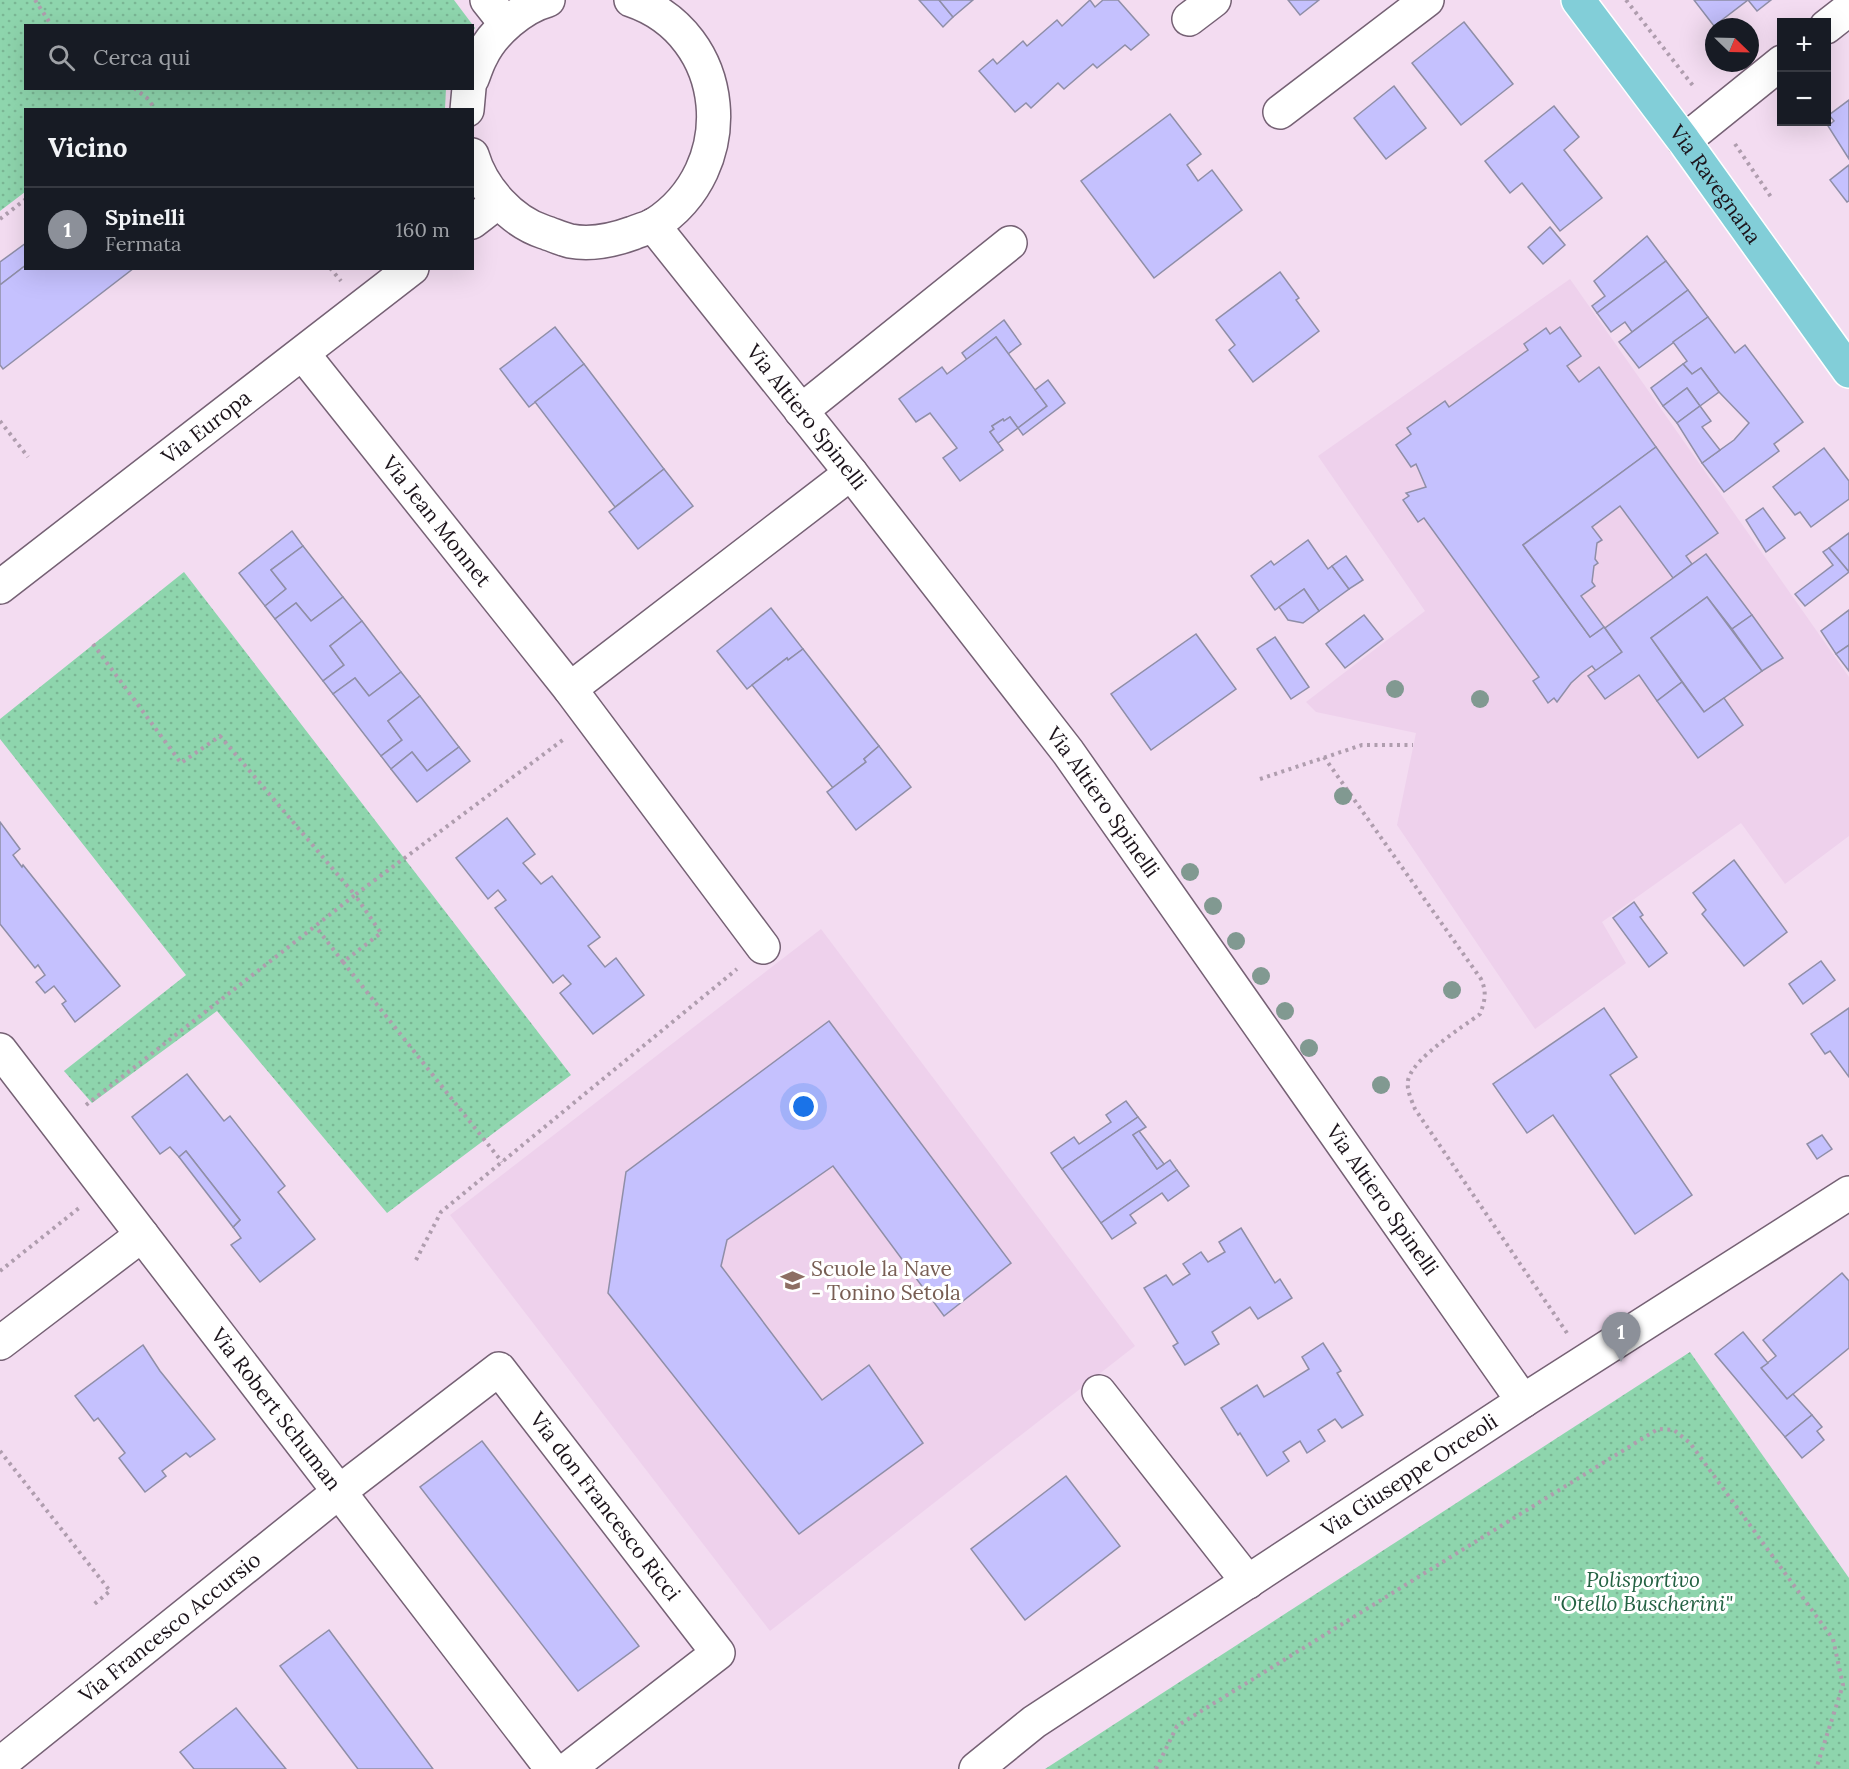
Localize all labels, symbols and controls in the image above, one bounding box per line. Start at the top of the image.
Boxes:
north arrow [1705,18,1759,72]
map controls [1777,18,1831,126]
button: + [1777,18,1831,72]
search box [24,24,474,90]
icon: search [45,41,78,74]
text: Cerca qui [93,43,190,71]
button: − [1777,72,1831,126]
street label: Via Ravegnana [1663,119,1768,249]
text: Vicino [48,131,128,164]
text: Spinelli [105,203,185,231]
text: 1 [63,217,72,242]
text: 160 m [396,217,450,242]
text: Fermata [105,231,181,256]
street label: Via Altiero Spinelli [740,338,873,495]
street label: Via Europa [155,384,256,470]
street label: Via Jean Monnet [376,449,498,593]
street label: Via Altiero Spinelli [1040,720,1166,883]
your location [789,1092,818,1121]
street label: Via Altiero Spinelli [1320,1118,1445,1281]
place label: Scuole la Nave - Tonino Setola [811,1255,961,1306]
school or university icon: Scuole la Nave - Tonino Setola [780,1268,806,1294]
pin: 1 [1602,1312,1640,1362]
street label: Via Robert Schuman [205,1321,347,1496]
street label: Via don Francesco Ricci [524,1406,687,1606]
street label: Via Giuseppe Orceoli [1315,1407,1503,1543]
street label: Via Francesco Accursio [72,1546,266,1709]
park label: Polisportivo "Otello Buscherini" [1553,1566,1733,1617]

